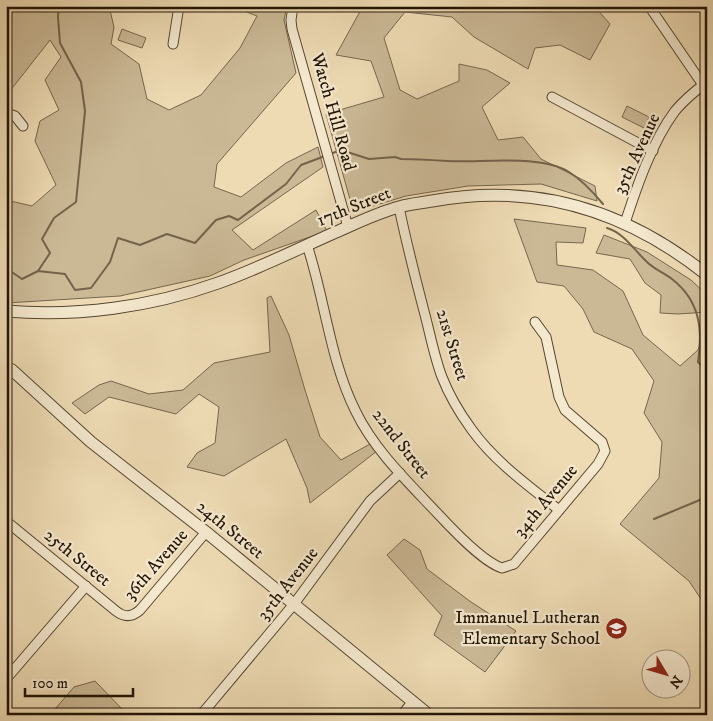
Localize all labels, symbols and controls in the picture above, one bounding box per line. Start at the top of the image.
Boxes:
street label: Watch Hill Road [305,50,360,173]
street label: 35th Avenue [609,110,665,198]
street label: 17th Street [314,182,394,232]
street label: 21st Street [431,307,473,384]
street label: 22nd Street [367,405,435,483]
street label: 34th Avenue [509,460,583,542]
street label: 24th Street [192,496,269,564]
street label: 25th Street [39,524,115,592]
street label: 36th Avenue [119,525,193,605]
street label: 35th Avenue [253,543,323,625]
place label: Immanuel Lutheran Elementary School [455,607,601,650]
school or university icon: Immanuel Lutheran Elementary School [604,616,628,640]
north arrow [640,648,690,698]
scale bar [25,666,132,698]
text: N [665,671,686,692]
text: 100 m [32,674,68,693]

